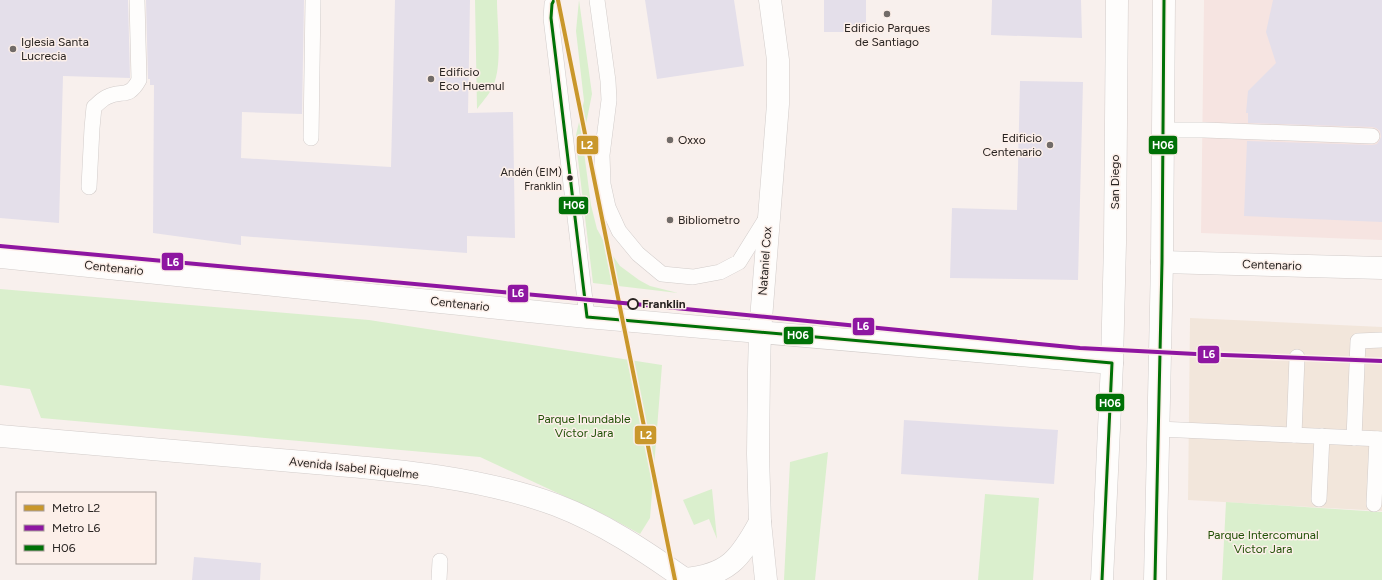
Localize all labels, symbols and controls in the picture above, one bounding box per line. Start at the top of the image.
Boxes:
marker: Edificio Parques de Santiago [882,9,892,19]
place label: Edificio Parques de Santiago [844,21,930,49]
place label: Iglesia Santa Lucrecia [21,35,89,63]
marker: Iglesia Santa Lucrecia [8,44,18,54]
place label: Edificio Eco Huemul [439,65,504,93]
marker: Edificio Eco Huemul [426,74,436,84]
place label: Edificio Centenario [982,131,1042,159]
place label: Oxxo [678,133,706,147]
line badge: L2 [576,135,599,155]
marker: Oxxo [665,135,675,145]
line badge: H06 [1148,135,1178,155]
text: L2 [581,139,593,152]
text: H06 [1152,139,1174,152]
marker: Edificio Centenario [1045,140,1055,150]
street label: San Diego [1108,155,1122,209]
place label: Andén (EIM) Franklin [501,166,562,193]
marker: Andén (EIM) Franklin [565,173,575,183]
line badge: H06 [558,196,589,215]
text: H06 [563,199,585,212]
place label: Bibliometro [678,213,740,227]
marker: Bibliometro [665,215,675,225]
street label: Nataniel Cox [756,226,774,296]
line badge: L6 [161,252,184,271]
text: L6 [167,256,180,269]
street label: Centenario [1242,257,1302,273]
street label: Centenario [84,258,144,278]
line badge: L6 [507,284,529,303]
text: L6 [512,287,525,300]
street label: Centenario [430,294,490,314]
place label: Franklin [642,297,686,311]
marker: Franklin [627,298,639,310]
line badge: L6 [852,317,875,336]
text: L6 [857,320,870,333]
line badge: H06 [783,326,814,345]
text: H06 [787,329,809,342]
line badge: L6 [1197,345,1220,364]
text: L6 [1203,348,1216,361]
line badge: H06 [1095,393,1125,412]
text: H06 [1099,397,1121,410]
park label: Parque Inundable Víctor Jara [538,412,631,440]
line badge: L2 [634,425,657,445]
text: L2 [640,429,652,442]
street label: Avenida Isabel Riquelme [288,454,420,482]
legend [16,492,156,564]
text: Metro L2 [52,501,100,515]
text: Metro L6 [52,521,100,535]
park label: Parque Intercomunal Victor Jara [1207,528,1319,556]
text: H06 [52,541,76,555]

